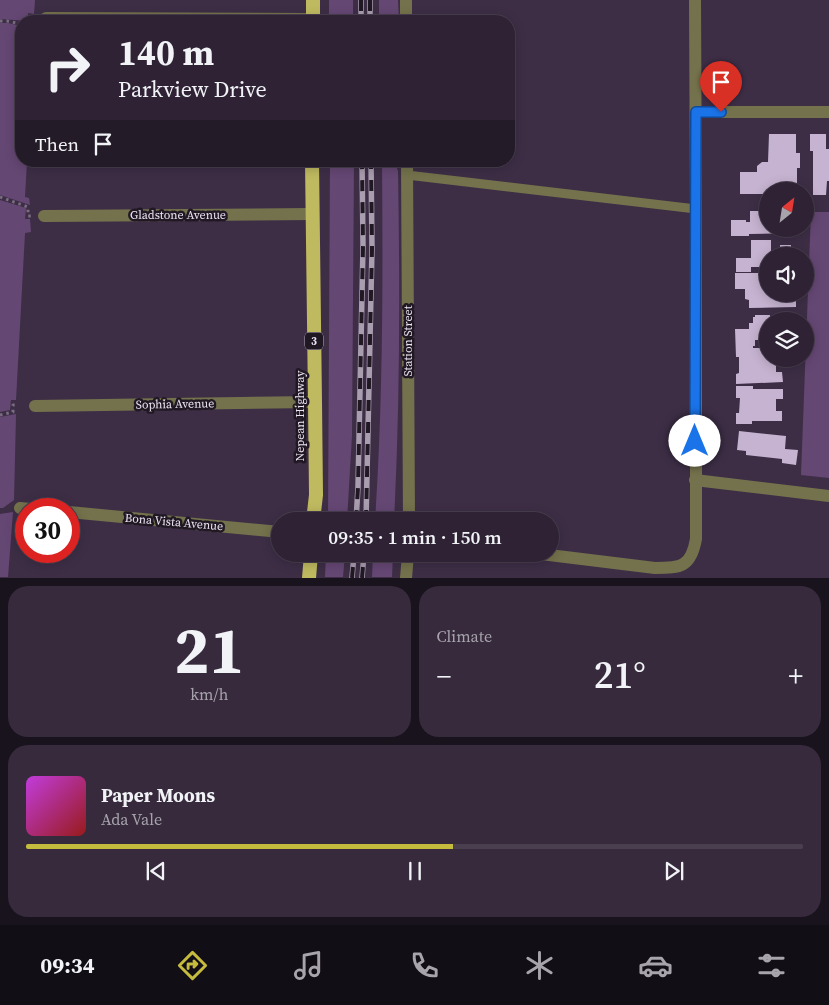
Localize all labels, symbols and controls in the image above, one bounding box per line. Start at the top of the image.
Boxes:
text: 140 m [118,29,214,77]
icon: right [35,35,100,100]
pin [700,61,742,112]
icon: arrive [707,68,735,96]
text: Parkview Drive [118,74,267,104]
icon: arrive [89,130,117,158]
text: Then [35,131,79,157]
north arrow [759,182,814,238]
map controls [759,182,814,367]
street label: Gladstone Avenue [130,207,226,223]
button: sound [759,247,814,302]
street label: Station Street [400,305,416,377]
button: layers [759,312,814,367]
road number: 3 [305,332,323,350]
street label: Nepean Highway [292,370,308,461]
street label: Sophia Avenue [136,395,214,413]
position arrow [668,414,720,466]
speed limit sign: 30 [15,498,80,563]
street label: Bona Vista Avenue [124,510,224,534]
text: 09:35 · 1 min · 150 m [328,524,502,550]
text: 21 [174,606,244,695]
text: Climate [437,625,492,647]
text: 21° [594,649,646,701]
text: − [437,657,451,695]
text: + [788,657,803,695]
text: km/h [190,683,228,705]
text: Paper Moons [101,782,215,808]
text: Ada Vale [101,808,162,830]
icon: previous [142,857,170,885]
icon: pause [401,857,429,885]
icon: next [660,857,688,885]
icon: directions [175,948,210,983]
icon: music [291,948,326,983]
icon: phone [407,948,442,983]
icon: climate [522,948,557,983]
icon: car [638,948,673,983]
icon: filters [754,948,789,983]
text: 09:34 [40,950,95,980]

